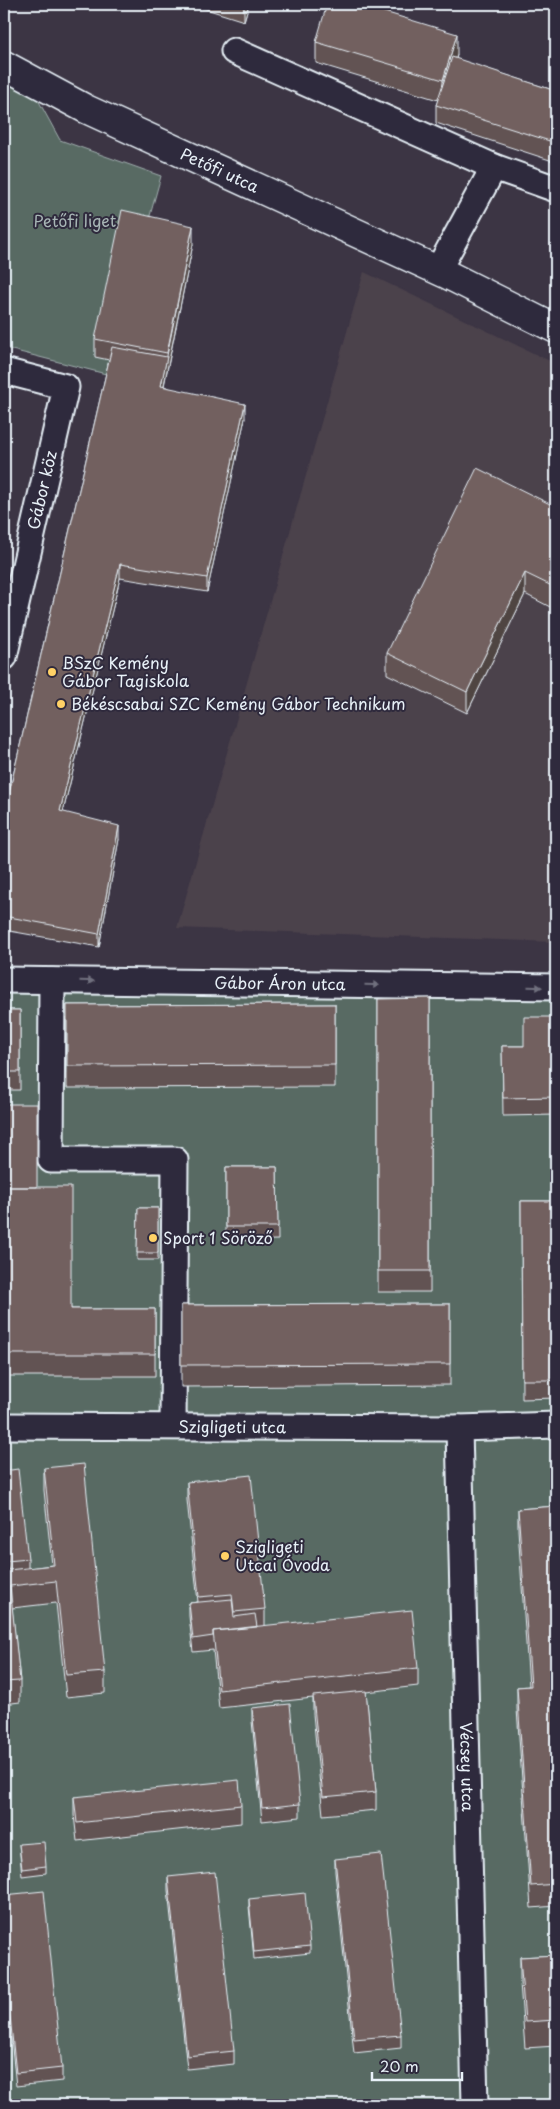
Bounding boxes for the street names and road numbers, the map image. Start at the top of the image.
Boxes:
street label: Petőfi utca [177,141,263,198]
street label: Gábor köz [20,448,62,532]
street label: Gábor Áron utca [214,970,346,995]
street label: Szigligeti utca [178,1414,286,1438]
street label: Vécsey utca [455,1722,481,1812]

